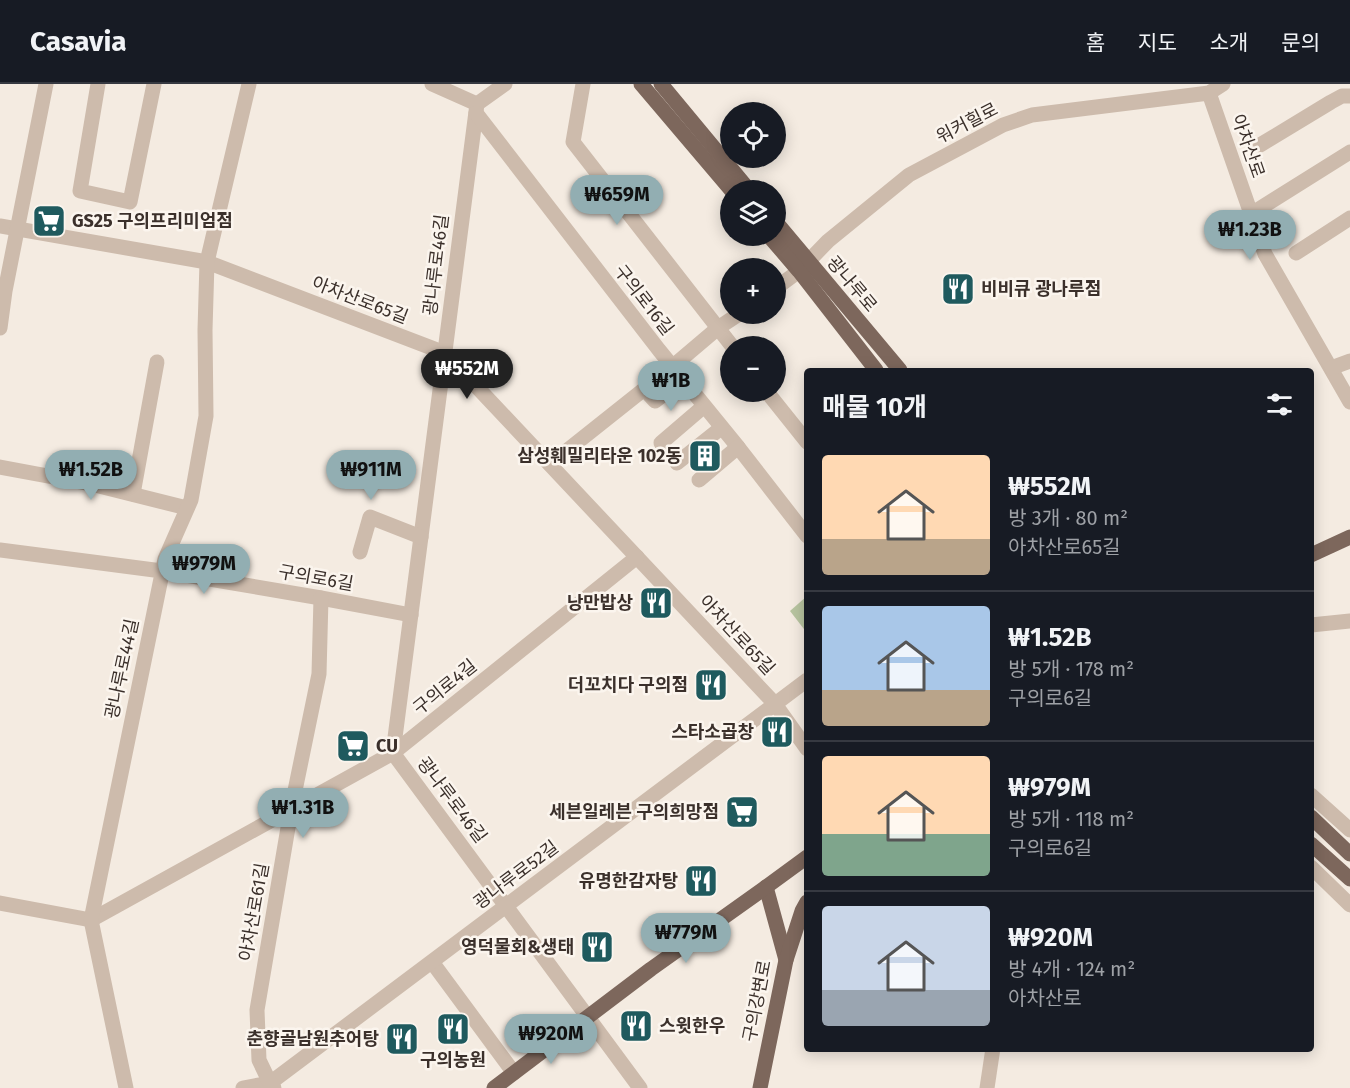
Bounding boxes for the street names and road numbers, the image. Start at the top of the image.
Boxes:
street label: 워커힐로 [932,98,1002,148]
street label: 아차산로 [1227,111,1269,181]
street label: 광나루로46길 [419,213,453,317]
street label: 광나루로 [822,252,882,316]
street label: 구의로16길 [610,260,678,340]
street label: 아차산로65길 [309,272,411,328]
street label: 구의로6길 [277,561,355,595]
street label: 아차산로65길 [694,590,780,680]
street label: 광나루로44길 [101,617,143,721]
street label: 구의로4길 [409,655,481,719]
street label: 광나루로46길 [413,753,491,847]
street label: 광나루로52길 [469,836,563,914]
street label: 아차산로61길 [235,861,273,963]
street label: 구의강변로 [738,958,776,1044]

